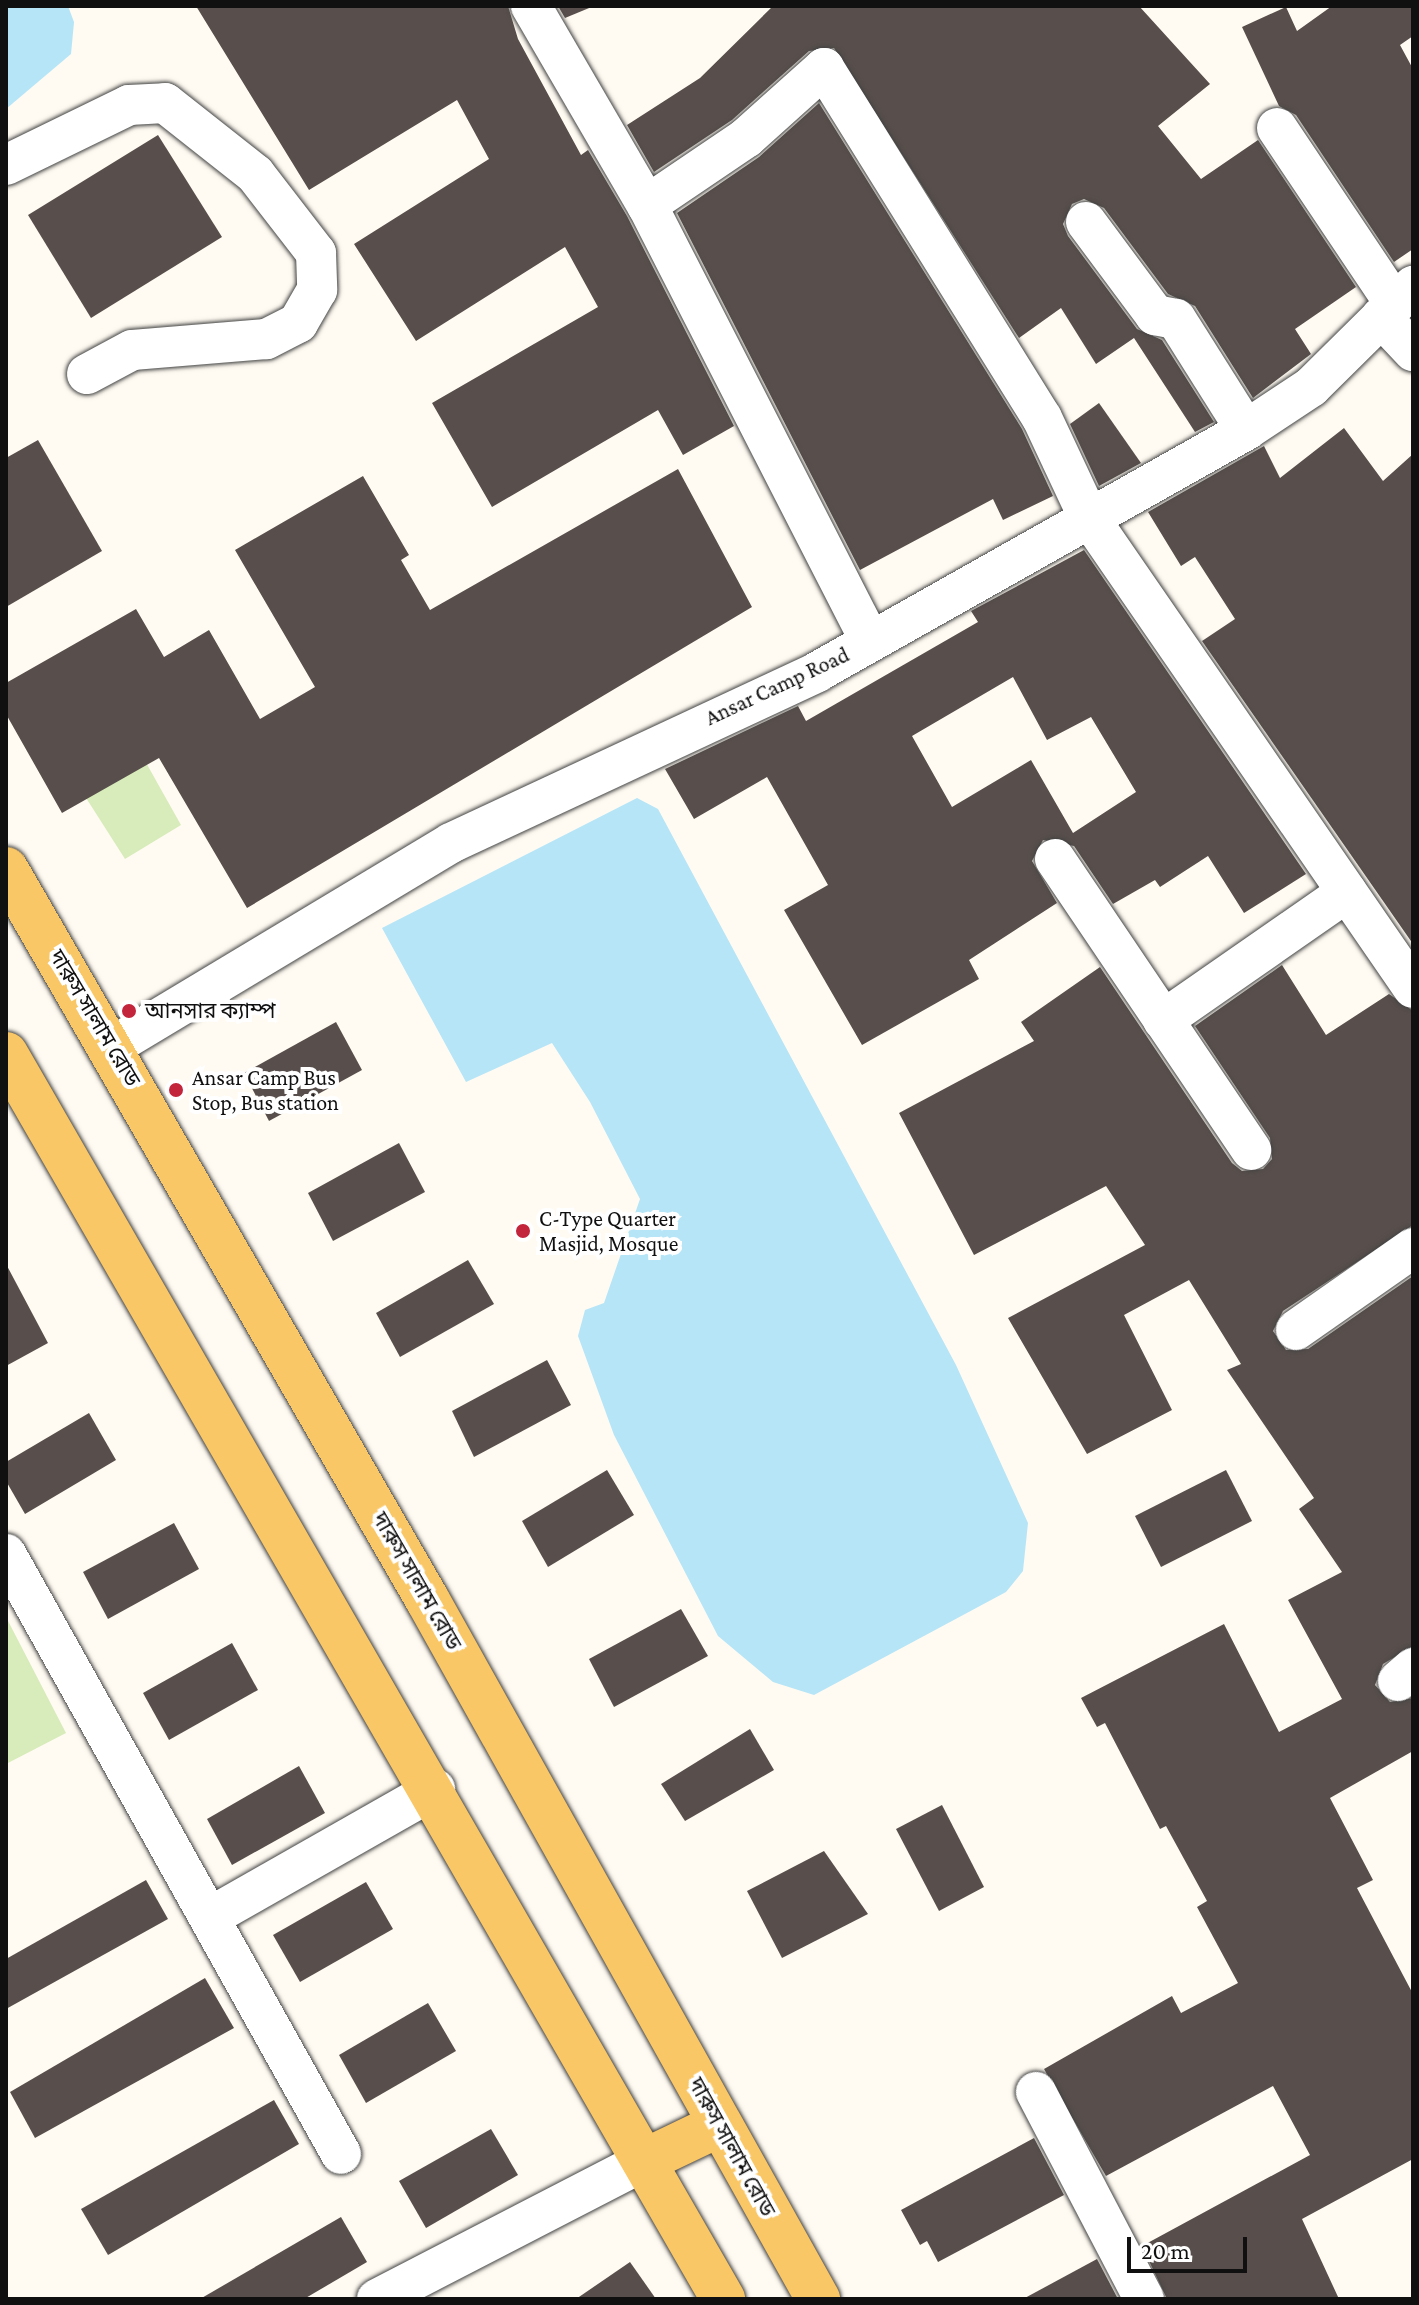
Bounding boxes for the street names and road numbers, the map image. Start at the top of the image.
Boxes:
street label: Ansar Camp Road [701,641,853,731]
street label: দারুস সালাম রোড [44,945,146,1091]
street label: দারুস সালাম রোড [367,1507,467,1655]
street label: দারুস সালাম রোড [683,2073,781,2221]

